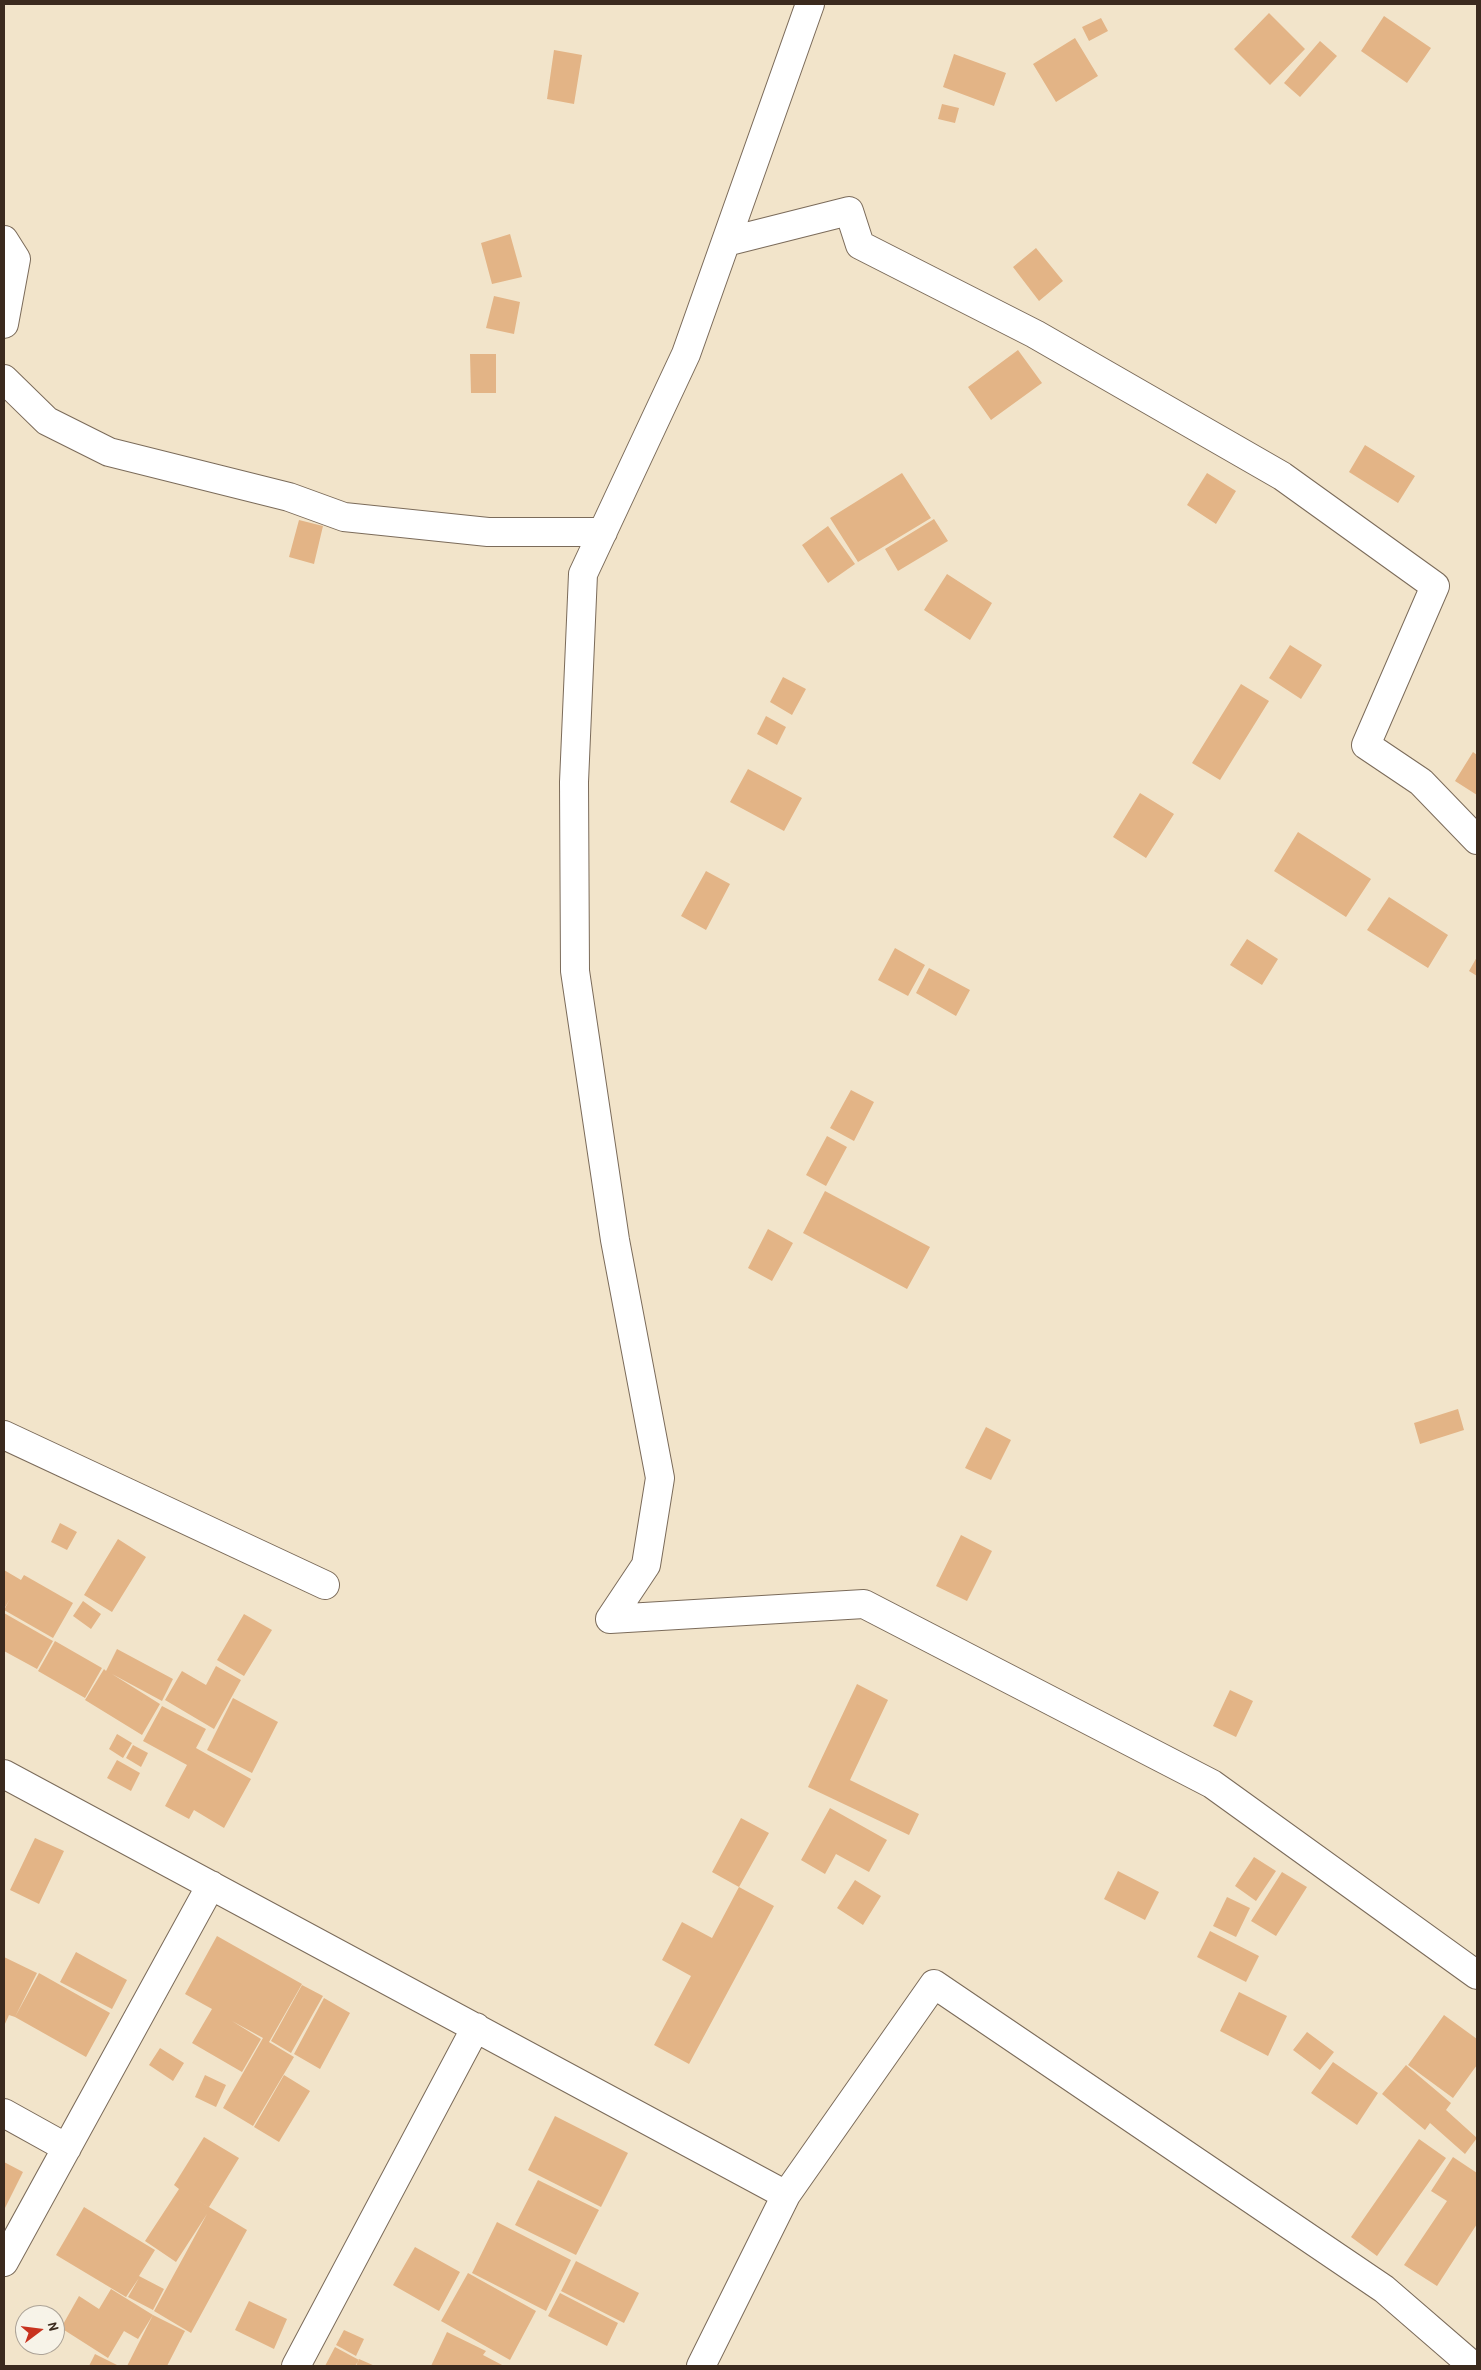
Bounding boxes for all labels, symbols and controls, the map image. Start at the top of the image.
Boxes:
north arrow [15,2305,65,2355]
text: N [44,2320,64,2332]

